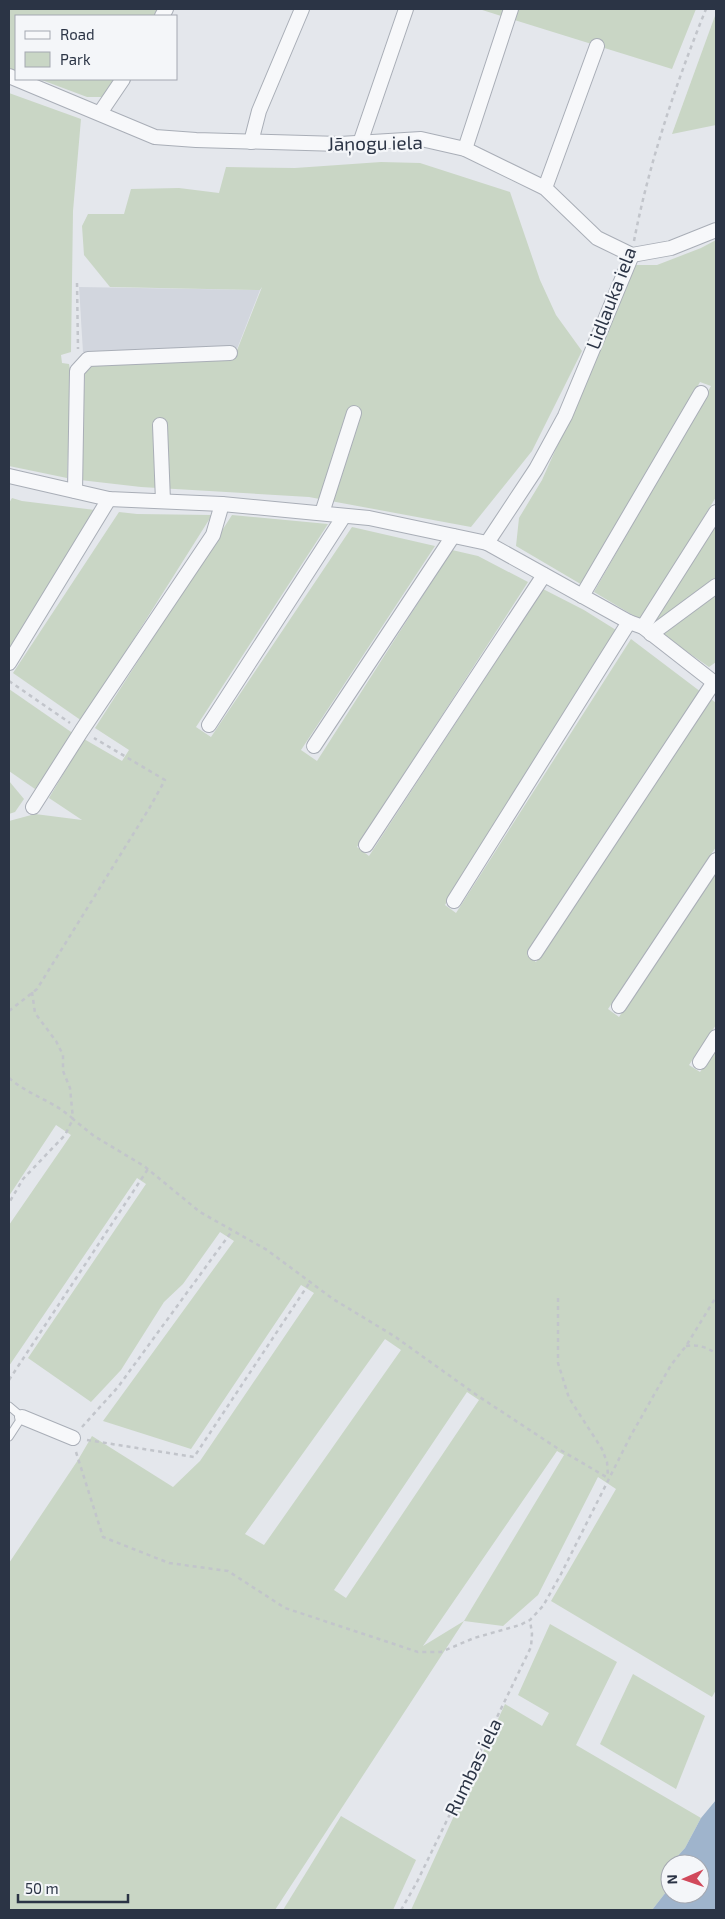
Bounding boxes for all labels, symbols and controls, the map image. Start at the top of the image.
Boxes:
legend [15,15,178,80]
text: Road [60,25,95,43]
text: Park [60,50,91,68]
street label: Jāņogu iela [327,130,423,157]
street label: Lidlauka iela [581,243,641,352]
street label: Rumbas iela [439,1714,506,1819]
north arrow [660,1854,710,1904]
scale bar [18,1872,128,1904]
text: N [663,1874,680,1885]
text: 50 m [25,1879,59,1897]

